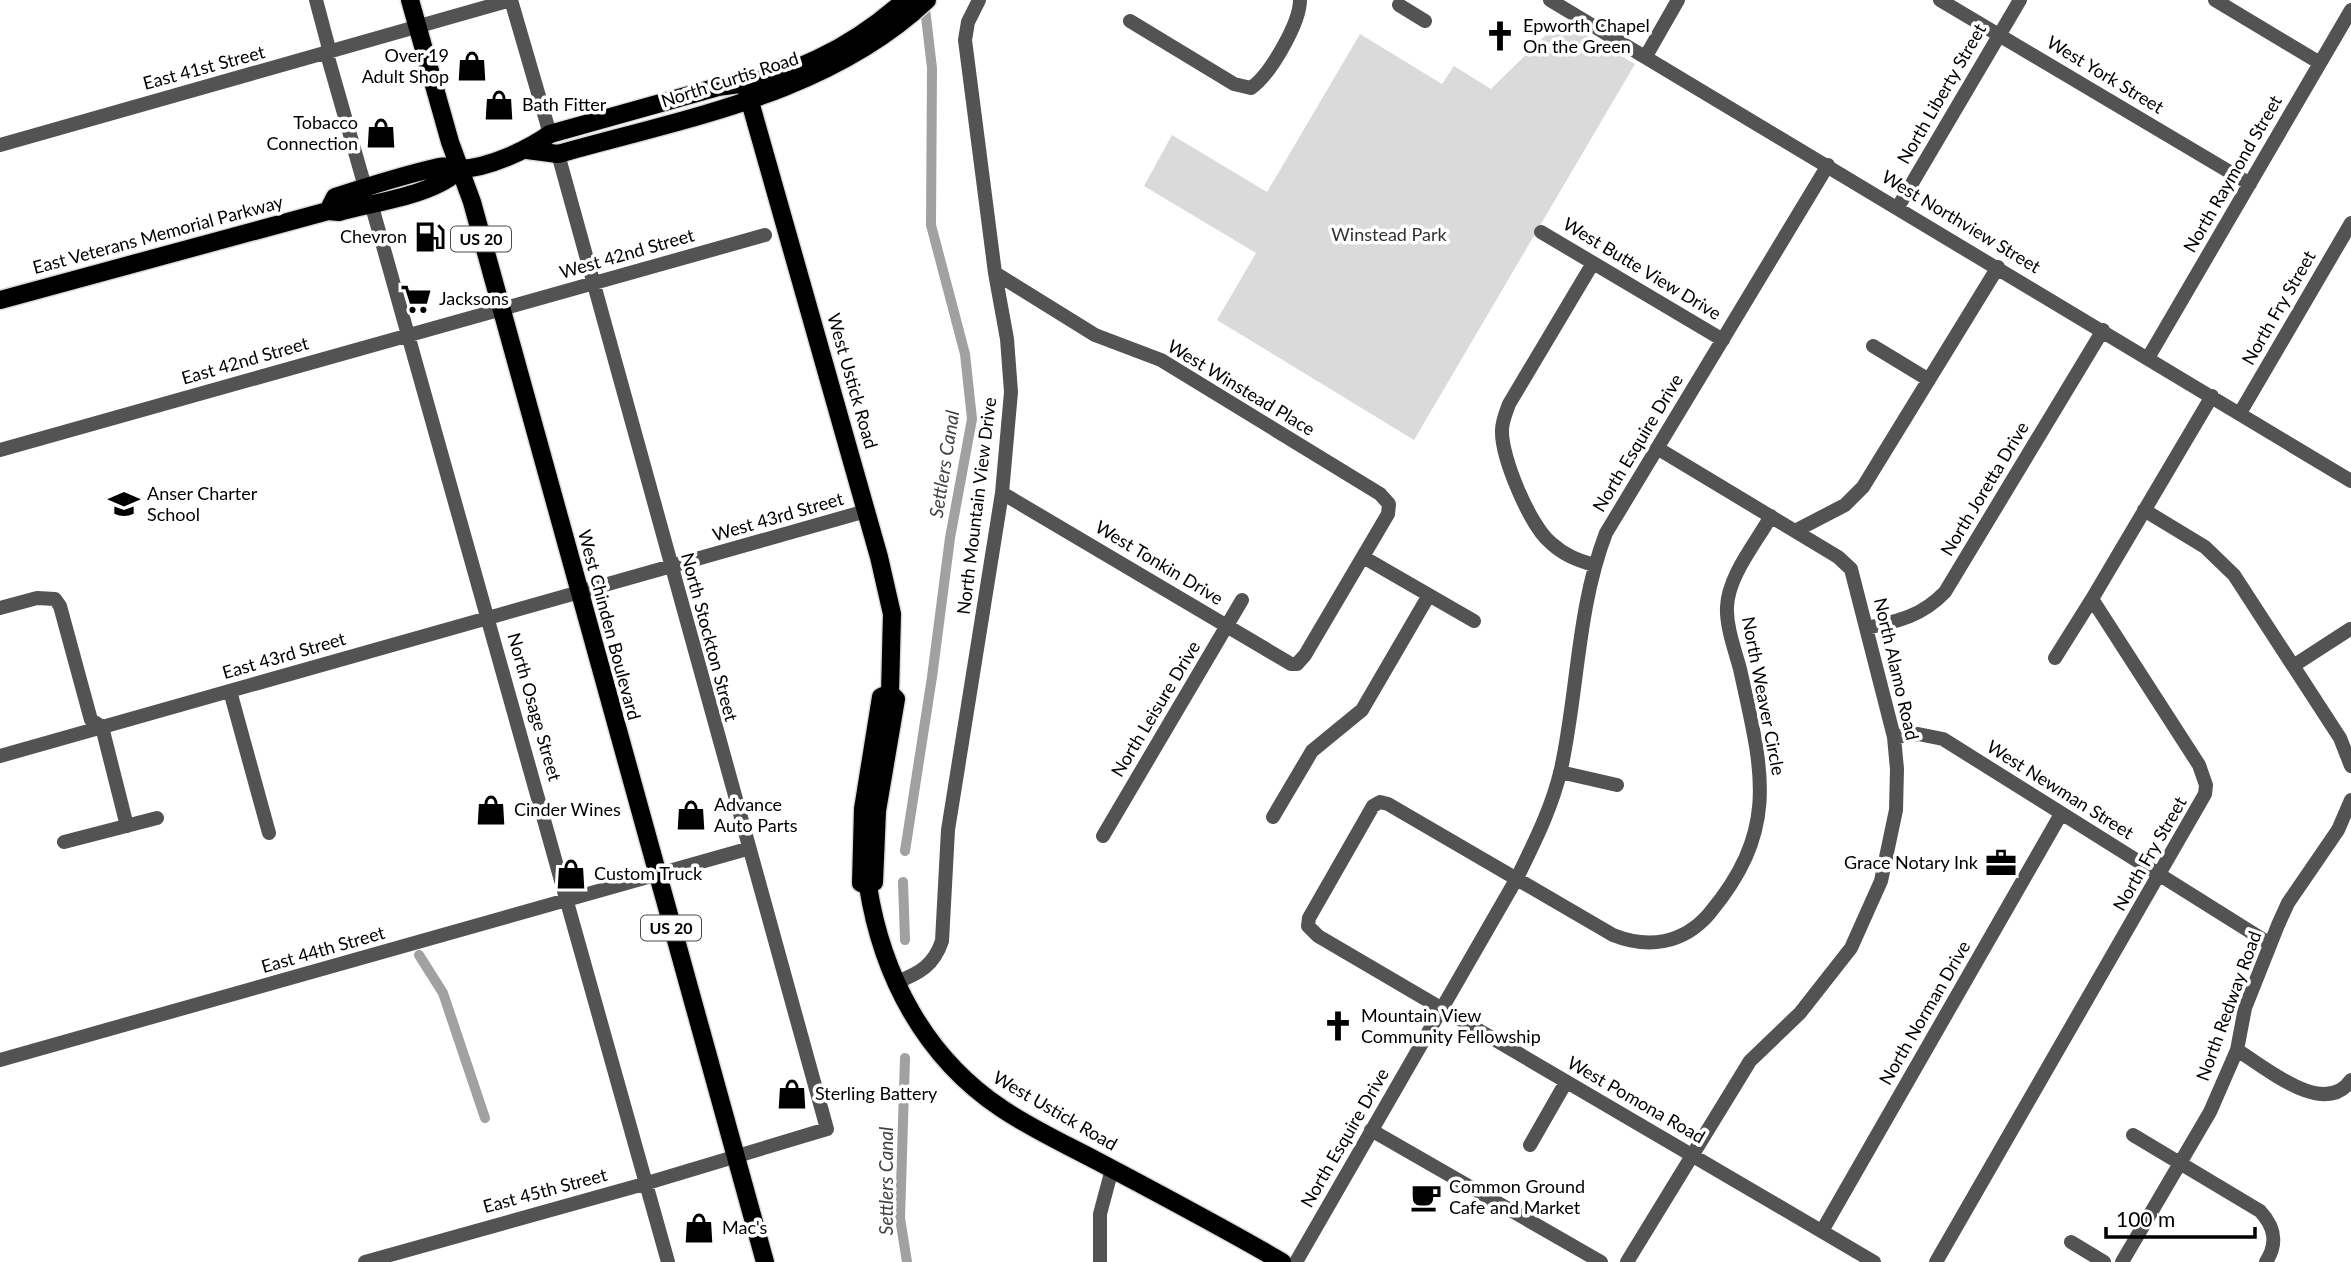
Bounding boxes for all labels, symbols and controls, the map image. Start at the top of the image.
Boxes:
place label: Epworth Chapel On the Green [1523,14,1650,57]
church icon: Epworth Chapel On the Green [1483,19,1517,53]
street label: North Liberty Street [1892,19,1991,168]
street label: West York Street [2043,31,2168,118]
street label: East 41st Street [140,40,268,94]
place label: Over 19 Adult Shop [362,44,449,87]
street label: North Curtis Road [658,46,801,112]
shop icon: Over 19 Adult Shop [455,49,489,83]
shop icon: Bath Fitter [482,88,516,122]
street label: North Raymond Street [2178,91,2286,256]
place label: Bath Fitter [522,93,607,115]
place label: Tobacco Connection [266,111,358,154]
shop icon: Tobacco Connection [364,116,398,150]
street label: West Northview Street [1878,165,2045,278]
street label: East Veterans Memorial Parkway [30,190,286,278]
street label: West Butte View Drive [1560,212,1725,324]
fuel station icon: Chevron [413,220,447,254]
street label: West 42nd Street [557,223,697,283]
park label: Winstead Park [1331,223,1448,245]
place label: Chevron [340,225,407,247]
road number: US 20 [451,227,511,252]
street label: North Fry Street [2237,246,2320,368]
supermarket icon: Jacksons [399,282,433,316]
place label: Jacksons [439,287,509,309]
street label: West Ustick Road [823,310,883,451]
street label: East 42nd Street [179,331,311,389]
street label: West Winstead Place [1164,334,1319,440]
street label: North Esquire Drive [1587,370,1687,515]
street label: North Mountain View Drive [952,396,1000,616]
water label: Settlers Canal [924,409,963,519]
street label: North Joretta Drive [1935,417,2033,560]
place label: Anser Charter School [147,482,258,525]
school or university icon: Anser Charter School [107,487,141,521]
street label: West 43rd Street [710,487,846,545]
street label: West Tonkin Drive [1092,515,1227,609]
street label: West Chinden Boulevard [574,527,646,722]
street label: North Stockton Street [677,550,743,724]
street label: North Alamo Road [1870,595,1924,742]
street label: North Weaver Circle [1738,615,1790,777]
street label: East 43rd Street [220,627,348,683]
street label: North Osage Street [503,630,567,784]
street label: North Leisure Drive [1106,636,1204,780]
street label: West Newman Street [1983,735,2138,843]
street label: North Fry Street [2108,792,2191,914]
shop icon: Cinder Wines [474,793,508,827]
place label: Advance Auto Parts [714,793,798,836]
place label: Cinder Wines [514,798,621,820]
shop icon: Advance Auto Parts [674,798,708,832]
office icon: Grace Notary Ink [1984,846,2018,880]
place label: Grace Notary Ink [1844,851,1979,873]
shop icon: Custom Truck [554,857,588,891]
place label: Custom Truck [594,862,703,884]
road number: US 20 [641,916,701,940]
street label: East 44th Street [258,921,388,977]
street label: North Redway Road [2191,928,2265,1084]
street label: North Norman Drive [1874,936,1974,1089]
place label: Mountain View Community Fellowship [1361,1004,1541,1047]
church icon: Mountain View Community Fellowship [1321,1009,1355,1043]
street label: West Pomona Road [1564,1051,1709,1147]
street label: North Esquire Drive [1295,1064,1393,1211]
street label: West Ustick Road [989,1066,1122,1155]
shop icon: Sterling Battery [775,1077,809,1111]
place label: Sterling Battery [815,1082,938,1104]
water label: Settlers Canal [874,1127,897,1235]
street label: East 45th Street [480,1163,610,1217]
place label: Common Ground Cafe and Market [1449,1175,1585,1218]
cafe icon: Common Ground Cafe and Market [1409,1180,1443,1214]
scale bar [2106,1196,2255,1240]
text: 100 m [2116,1206,2175,1231]
shop icon: Mac's [682,1211,716,1245]
place label: Mac's [722,1216,768,1238]

